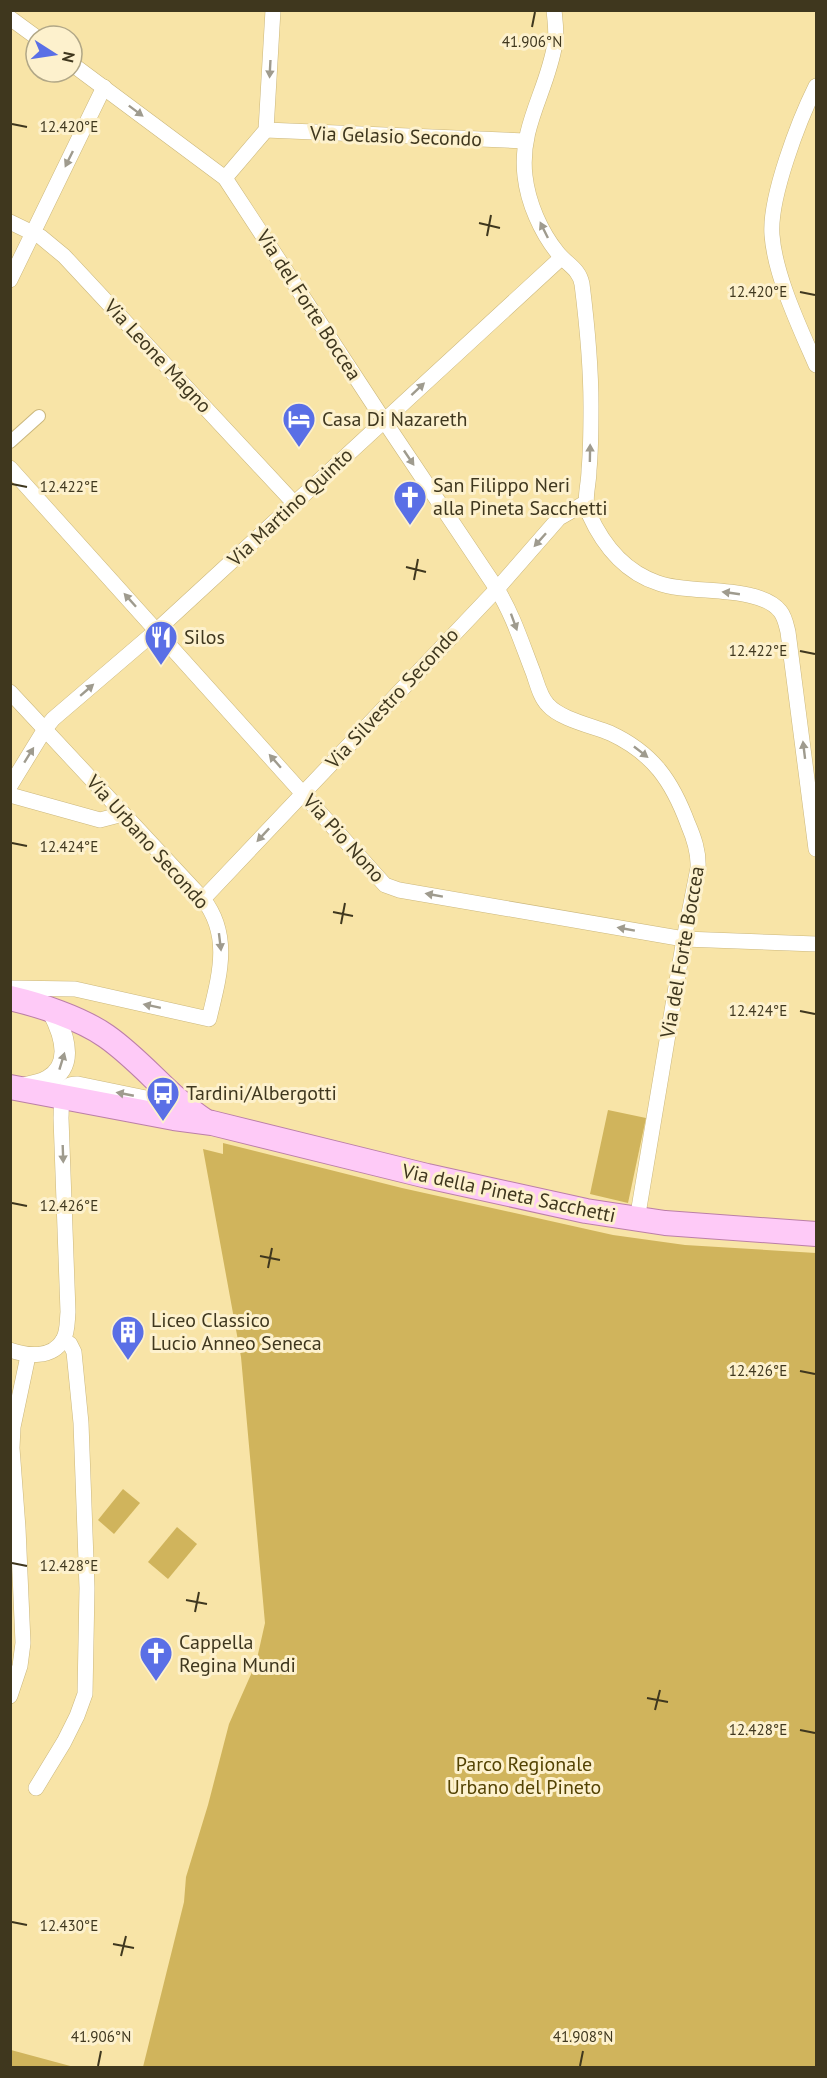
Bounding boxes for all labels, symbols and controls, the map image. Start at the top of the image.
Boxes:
north arrow [24,24,84,84]
text: 41.906°N [502,32,562,51]
text: N [58,50,80,64]
one-way arrow [265,59,275,78]
one-way arrow [127,105,143,117]
text: 12.420°E [40,117,98,136]
street label: Via Gelasio Secondo [308,120,483,152]
one-way arrow [64,150,74,167]
one-way arrow [539,222,548,239]
street label: Via del Forte Boccea [250,224,367,385]
text: 12.420°E [729,282,787,301]
street label: Via Leone Magno [98,293,217,418]
one-way arrow [411,382,426,396]
hotel icon: Casa Di Nazareth [281,401,317,448]
place label: Casa Di Nazareth [322,406,467,432]
street label: Via Martino Quinto [221,442,358,573]
one-way arrow [585,443,595,462]
one-way arrow [404,450,415,466]
place label: San Filippo Neri alla Pineta Sacchetti [433,472,608,521]
text: 12.422°E [40,477,98,496]
church icon: San Filippo Neri alla Pineta Sacchetti [392,479,428,526]
one-way arrow [533,532,547,547]
one-way arrow [721,588,740,597]
one-way arrow [123,593,137,608]
one-way arrow [510,613,520,631]
restaurant icon: Silos [143,619,179,666]
street label: Via Silvestro Secondo [319,622,464,775]
place label: Silos [184,624,225,650]
text: 12.422°E [729,641,787,660]
one-way arrow [79,683,95,696]
one-way arrow [799,740,808,759]
one-way arrow [633,746,648,758]
one-way arrow [23,747,34,763]
one-way arrow [269,754,282,769]
street label: Via Urbano Secondo [80,769,215,915]
street label: Via Pio Nono [297,788,391,888]
one-way arrow [257,827,270,842]
text: 12.424°E [40,837,98,856]
street label: Via del Forte Boccea [654,864,710,1041]
one-way arrow [424,891,443,900]
one-way arrow [616,924,635,933]
one-way arrow [216,933,225,952]
one-way arrow [142,1001,161,1010]
text: 12.424°E [729,1001,787,1020]
one-way arrow [57,1052,67,1070]
bus stop icon: Tardini/Albergotti [145,1075,181,1122]
place label: Tardini/Albergotti [186,1080,337,1106]
one-way arrow [115,1089,134,1098]
one-way arrow [58,1145,67,1164]
street label: Via della Pineta Sacchetti [399,1157,618,1228]
text: 12.426°E [40,1196,98,1215]
place label: Liceo Classico Lucio Anneo Seneca [151,1307,322,1356]
building icon: Liceo Classico Lucio Anneo Seneca [110,1314,146,1361]
text: 12.426°E [729,1361,787,1380]
text: 12.428°E [40,1556,98,1575]
place label: Cappella Regina Mundi [179,1629,296,1678]
church icon: Cappella Regina Mundi [138,1635,174,1682]
text: 12.428°E [729,1720,787,1739]
park label: Parco Regionale Urbano del Pineto [447,1751,601,1800]
text: 12.430°E [40,1916,98,1935]
text: 41.906°N [71,2027,131,2046]
text: 41.908°N [553,2027,613,2046]

